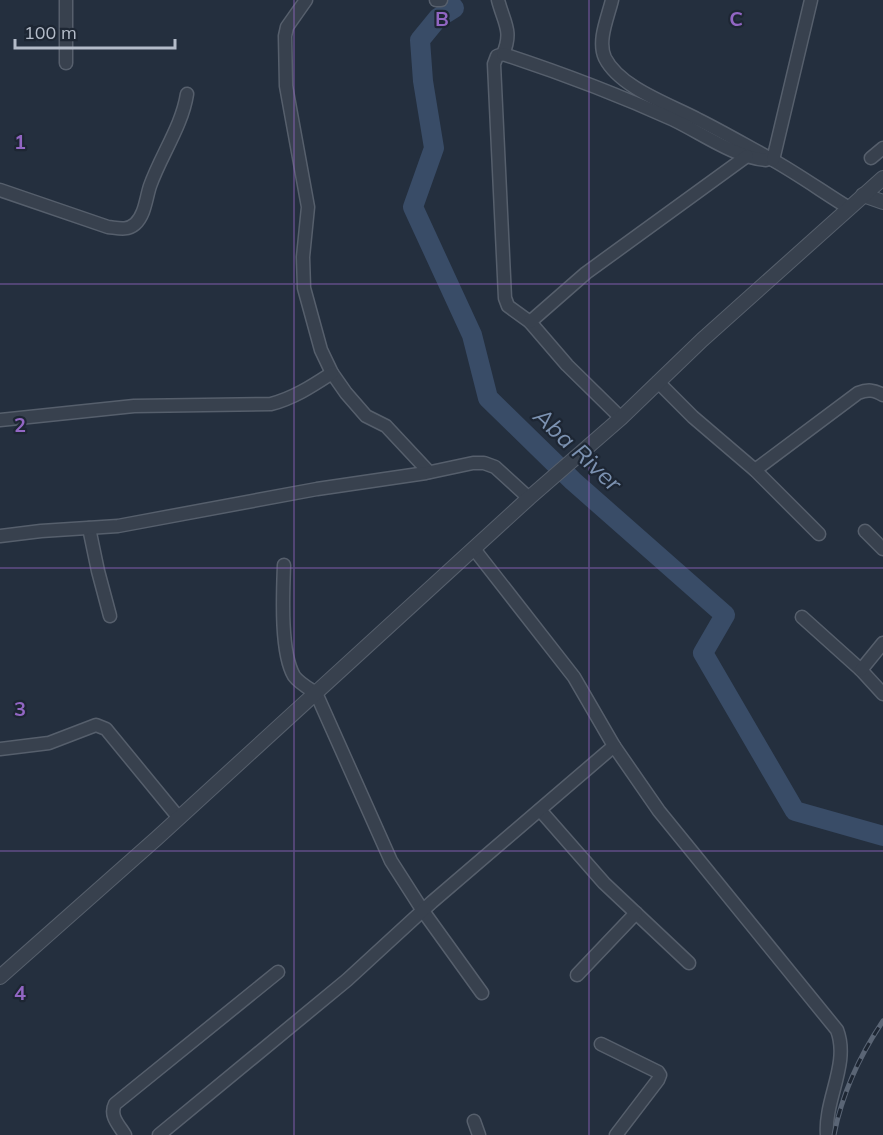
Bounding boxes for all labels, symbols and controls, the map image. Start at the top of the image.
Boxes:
text: B [435,6,449,31]
text: C [729,6,743,31]
scale bar [15,12,176,50]
text: 100 m [24,21,77,44]
text: 1 [14,129,26,154]
water label: Aba River [527,400,629,498]
text: 2 [14,412,26,437]
text: 3 [14,696,26,721]
text: 4 [14,980,26,1005]

